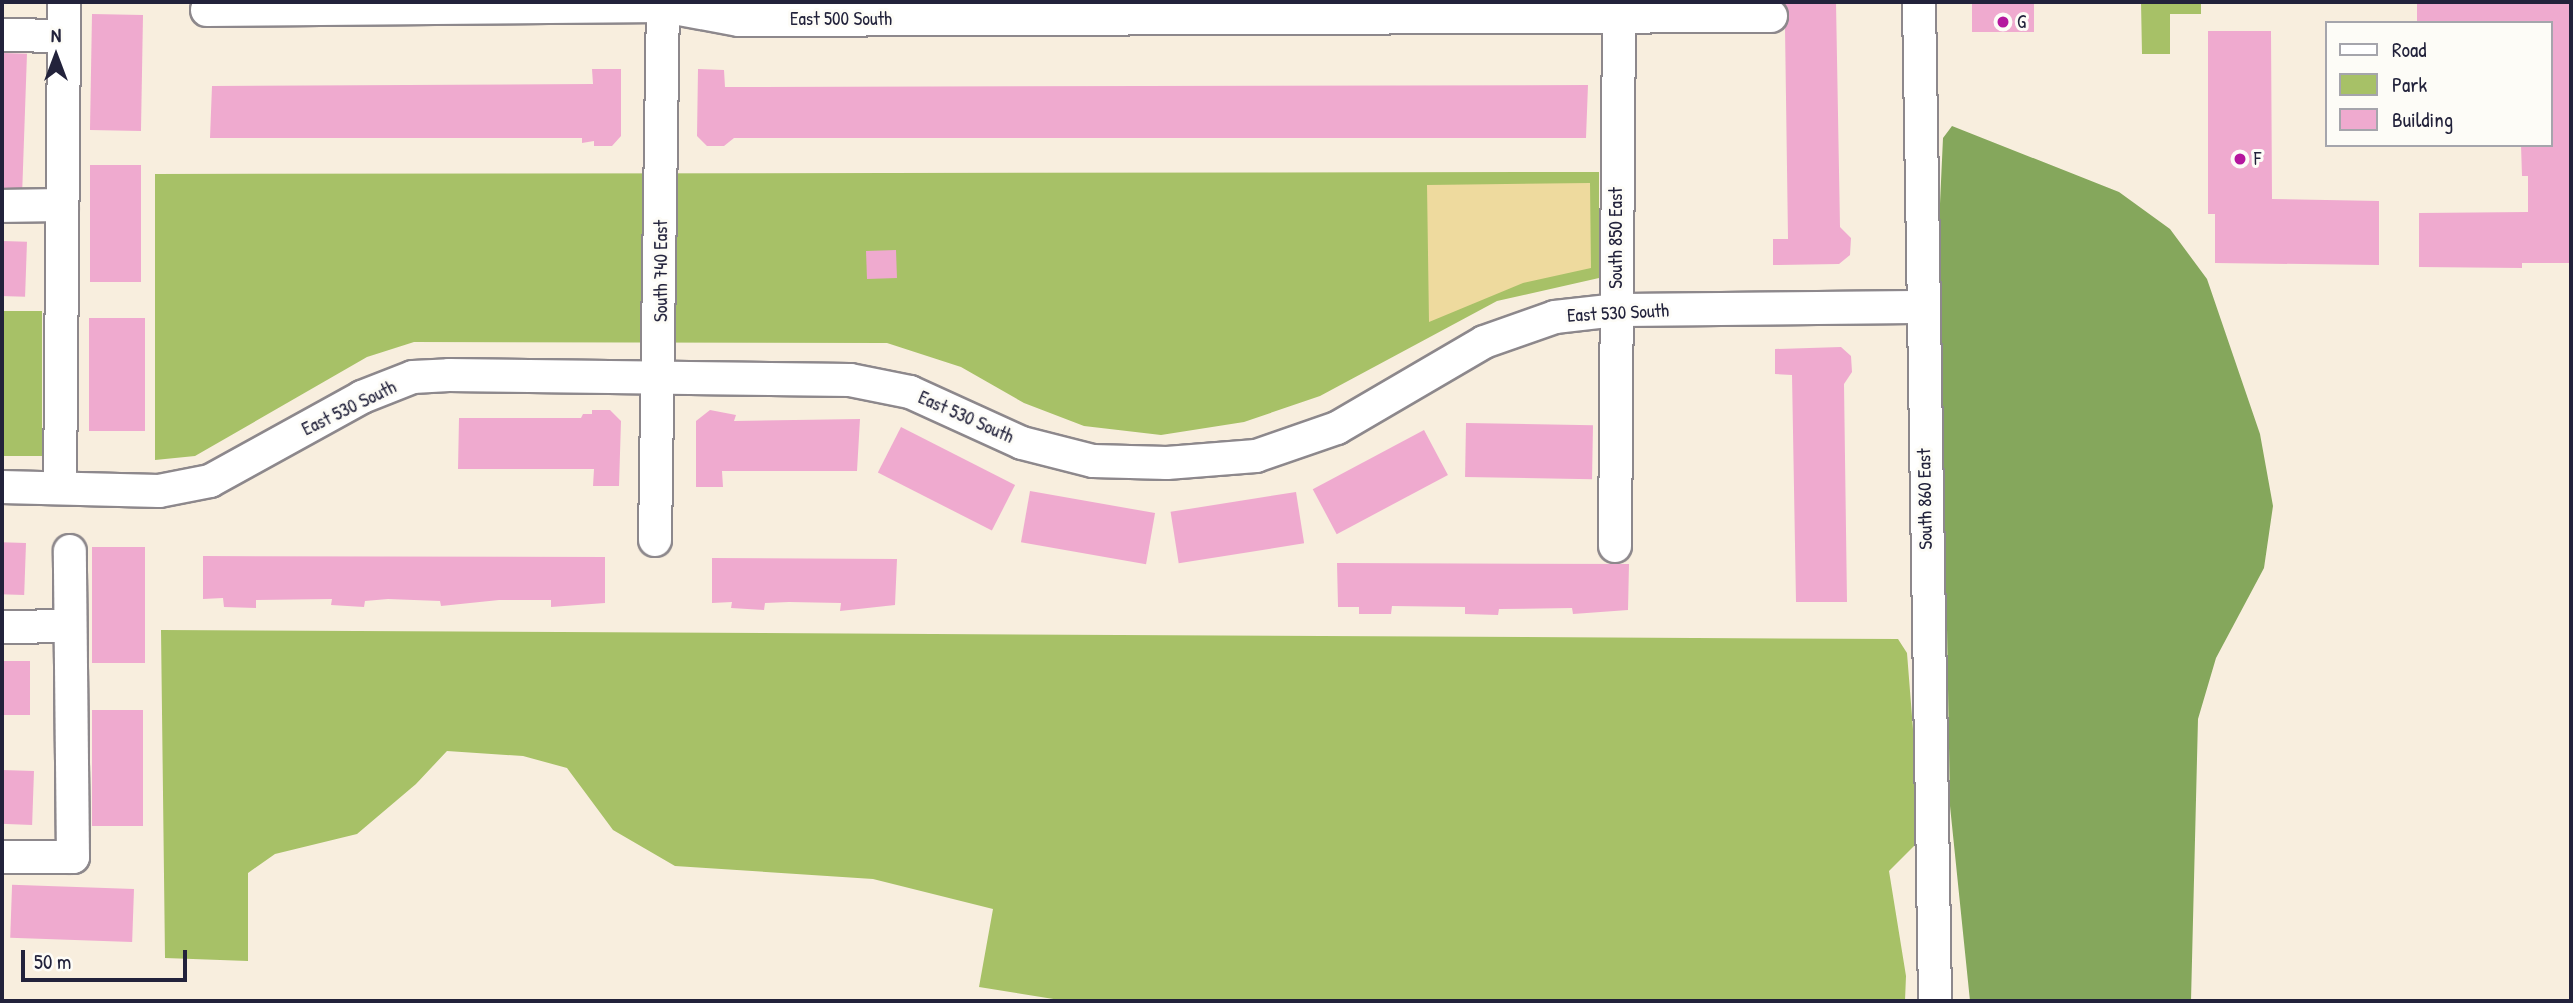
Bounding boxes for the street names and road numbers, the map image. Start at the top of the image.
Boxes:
street label: East 500 South [790,8,892,30]
street label: South 850 East [1605,187,1627,289]
street label: South 740 East [650,220,672,322]
street label: East 530 South [1566,299,1670,327]
street label: East 530 South [298,375,400,441]
street label: East 530 South [915,386,1017,448]
street label: South 860 East [1913,448,1937,550]

